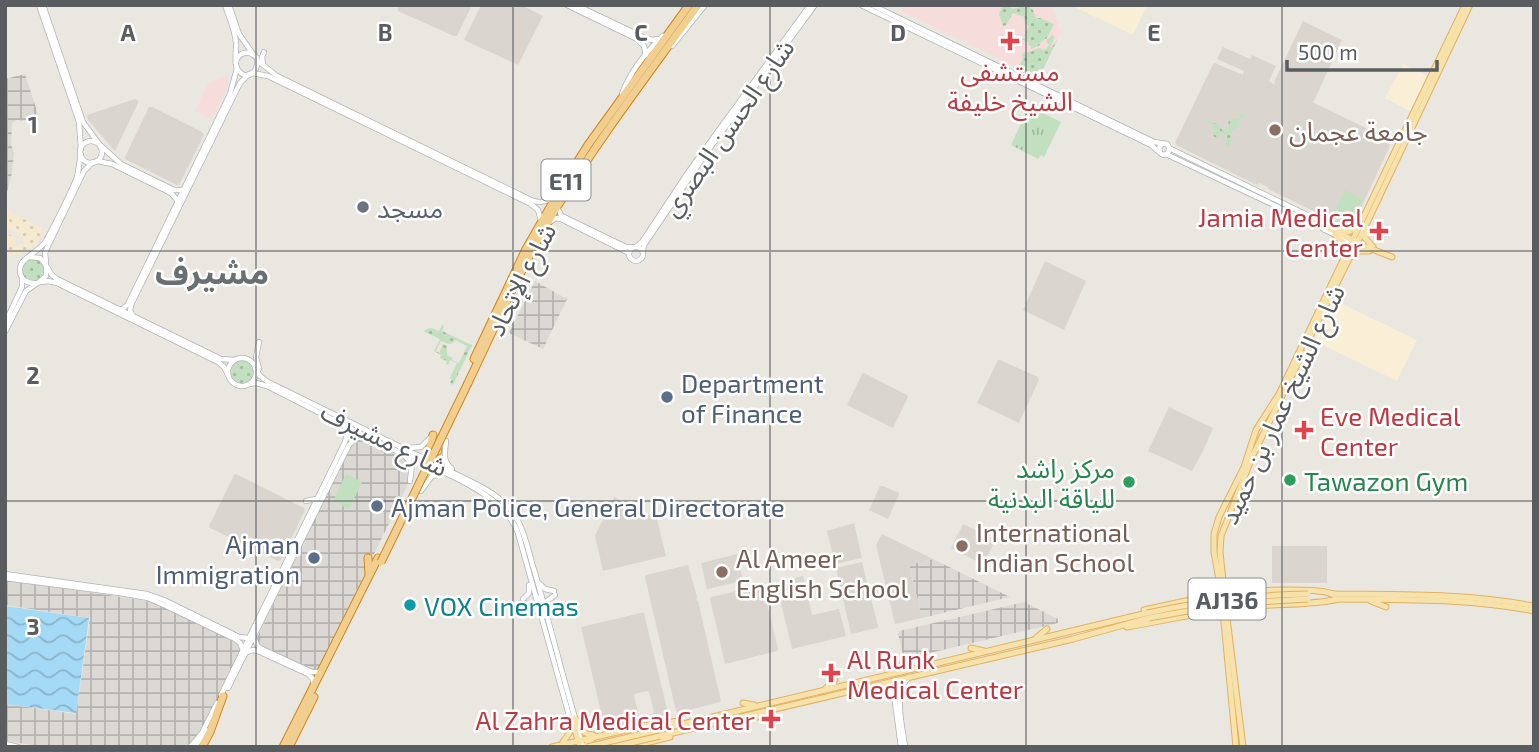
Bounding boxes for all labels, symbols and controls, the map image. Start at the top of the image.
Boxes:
text: A [120,18,136,46]
text: B [378,18,392,46]
text: C [634,18,648,46]
text: D [890,18,906,46]
text: E [1147,18,1161,46]
scale bar [1287,28,1438,72]
marker: مستشفى الشيخ خليفة [1000,31,1020,51]
street label: شارع الحسن البصري [654,32,805,225]
text: 500 m [1298,39,1358,64]
place label: مستشفى الشيخ خليفة [947,55,1073,122]
text: 1 [28,110,38,138]
place label: جامعة عجمان [1289,115,1428,147]
marker: جامعة عجمان [1267,122,1283,138]
road number: E11 [542,160,590,200]
place label: مسجد [377,192,443,223]
marker: مسجد [355,199,371,215]
place label: Jamia Medical Center [1198,201,1363,262]
street label: شارع الإتحاد [478,218,566,343]
marker: Jamia Medical Center [1369,221,1389,241]
district label: مشيرف [155,251,269,292]
street label: شارع الشيخ عمار بن حميد [1212,279,1356,531]
text: 2 [26,361,40,389]
place label: Department of Finance [681,367,824,428]
marker: Department of Finance [659,389,675,405]
street label: شارع مشيرف [314,394,453,486]
place label: Eve Medical Center [1320,400,1461,461]
marker: Eve Medical Center [1294,420,1314,440]
place label: مركز راشد للياقة البدنية [988,452,1115,513]
place label: Tawazon Gym [1304,465,1468,496]
marker: Tawazon Gym [1282,472,1298,488]
marker: مركز راشد للياقة البدنية [1121,474,1137,490]
place label: Ajman Police, General Directorate [391,491,785,522]
marker: Ajman Police, General Directorate [369,498,385,514]
place label: International Indian School [976,516,1134,577]
place label: Ajman Immigration [156,528,300,589]
marker: International Indian School [954,538,970,554]
place label: Al Ameer English School [736,542,908,603]
marker: Ajman Immigration [306,550,322,566]
marker: Al Ameer English School [714,564,730,580]
road number: AJ136 [1188,578,1266,620]
place label: VOX Cinemas [424,590,579,621]
marker: VOX Cinemas [402,597,418,613]
text: 3 [26,612,40,640]
place label: Al Runk Medical Center [847,643,1023,704]
marker: Al Runk Medical Center [821,663,841,683]
place label: Al Zahra Medical Center [475,704,755,735]
marker: Al Zahra Medical Center [761,709,781,729]

